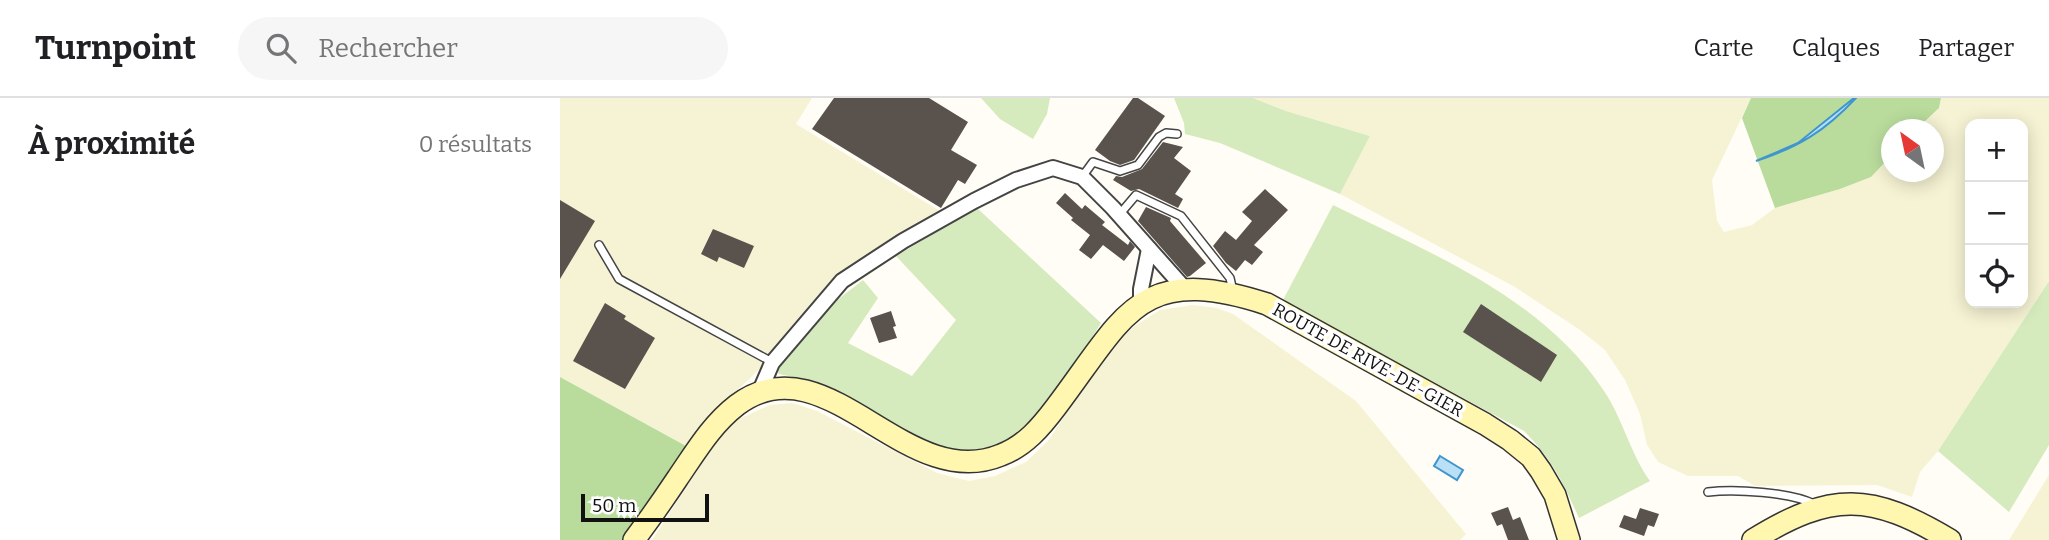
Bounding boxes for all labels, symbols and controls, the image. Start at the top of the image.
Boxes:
search box [238,17,728,80]
text: Turnpoint [35,28,196,68]
icon: search [262,29,300,67]
text: Rechercher [318,33,458,64]
text: Carte [1694,34,1754,62]
text: Calques [1792,34,1880,62]
text: Partager [1918,34,2014,62]
north arrow [1881,119,1944,182]
map controls [1965,119,2028,308]
button: + [1965,119,2028,182]
text: À proximité [28,126,195,162]
text: 0 résultats [419,130,532,158]
button: − [1965,182,2028,245]
button: locate [1965,245,2028,308]
street label: ROUTE DE RIVE-DE-GIER [1269,298,1467,422]
scale bar [581,491,709,523]
text: 50 m [592,494,636,517]

